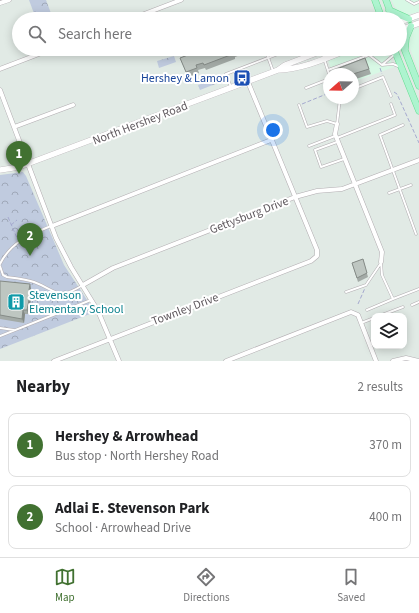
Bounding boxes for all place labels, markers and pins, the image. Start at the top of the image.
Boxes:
bus stop icon: Hershey & Lamon [232,68,252,88]
place label: Hershey & Lamon [141,70,229,87]
pin: 1 [6,141,32,174]
pin: 2 [17,223,43,256]
place label: Stevenson Elementary School [29,287,124,318]
building icon: Stevenson Elementary School [6,292,26,312]

